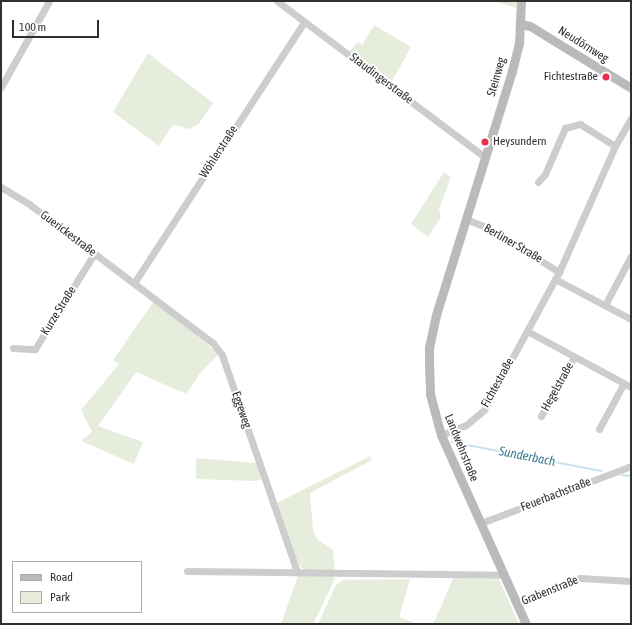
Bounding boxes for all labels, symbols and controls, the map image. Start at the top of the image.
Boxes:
scale bar [14,12,101,38]
text: 100 m [19,20,46,34]
street label: Neudörnweg [555,24,611,66]
street label: Staudingerstraße [346,50,416,108]
street label: Steinweg [485,56,509,98]
place label: Fichtestraße [544,70,598,84]
marker: Fichtestraße [601,72,611,82]
street label: Wöhlerstraße [197,123,241,181]
place label: Heysundern [493,135,547,149]
marker: Heysundern [480,137,490,147]
street label: Guerickestraße [37,208,99,260]
street label: Berliner Straße [481,221,545,267]
street label: Kurze Straße [38,284,80,338]
street label: Fichtestraße [479,356,517,410]
street label: Hegelstraße [539,360,577,414]
street label: Eggeweg [228,390,254,430]
street label: Landwehrstraße [441,412,481,484]
water label: Sunderbach [497,444,557,470]
street label: Feuerbachstraße [519,475,593,515]
legend [12,561,142,613]
text: Road [50,570,73,584]
street label: Grabenstraße [520,573,580,609]
text: Park [50,590,70,604]

